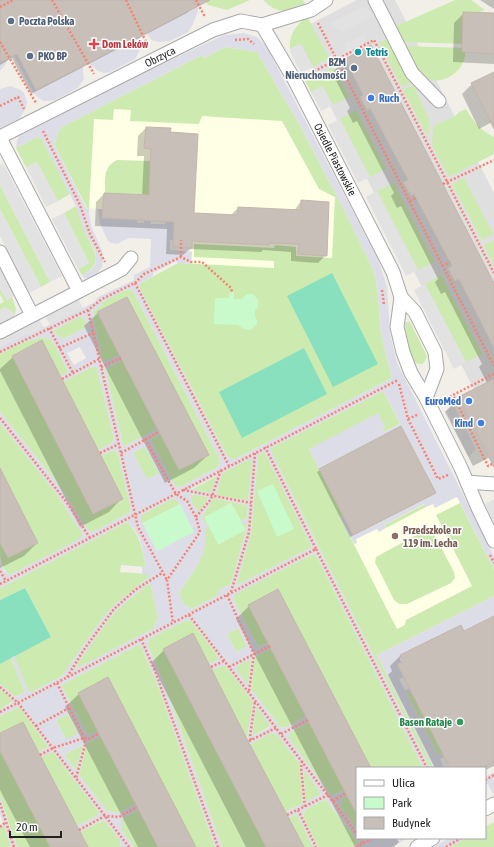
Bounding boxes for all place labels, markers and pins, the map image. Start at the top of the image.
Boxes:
place label: Poczta Polska [19,15,74,27]
marker: Poczta Polska [6,16,16,26]
place label: Dom Leków [102,38,149,50]
marker: Dom Leków [89,39,99,49]
place label: Tetris [366,46,388,58]
marker: Tetris [353,47,363,57]
place label: PKO BP [38,50,68,62]
marker: PKO BP [25,51,35,61]
place label: BZM Nieruchomości [285,56,346,81]
marker: BZM Nieruchomości [349,63,359,73]
place label: Ruch [379,92,399,104]
marker: Ruch [366,93,376,103]
place label: EuroMed [425,395,461,407]
marker: EuroMed [464,396,474,406]
place label: Kind [455,417,473,429]
marker: Kind [476,418,486,428]
place label: Przedszkole nr 119 im. Lecha [403,524,462,549]
marker: Przedszkole nr 119 im. Lecha [390,531,400,541]
place label: Basen Rataje [400,716,452,728]
marker: Basen Rataje [455,717,465,727]

